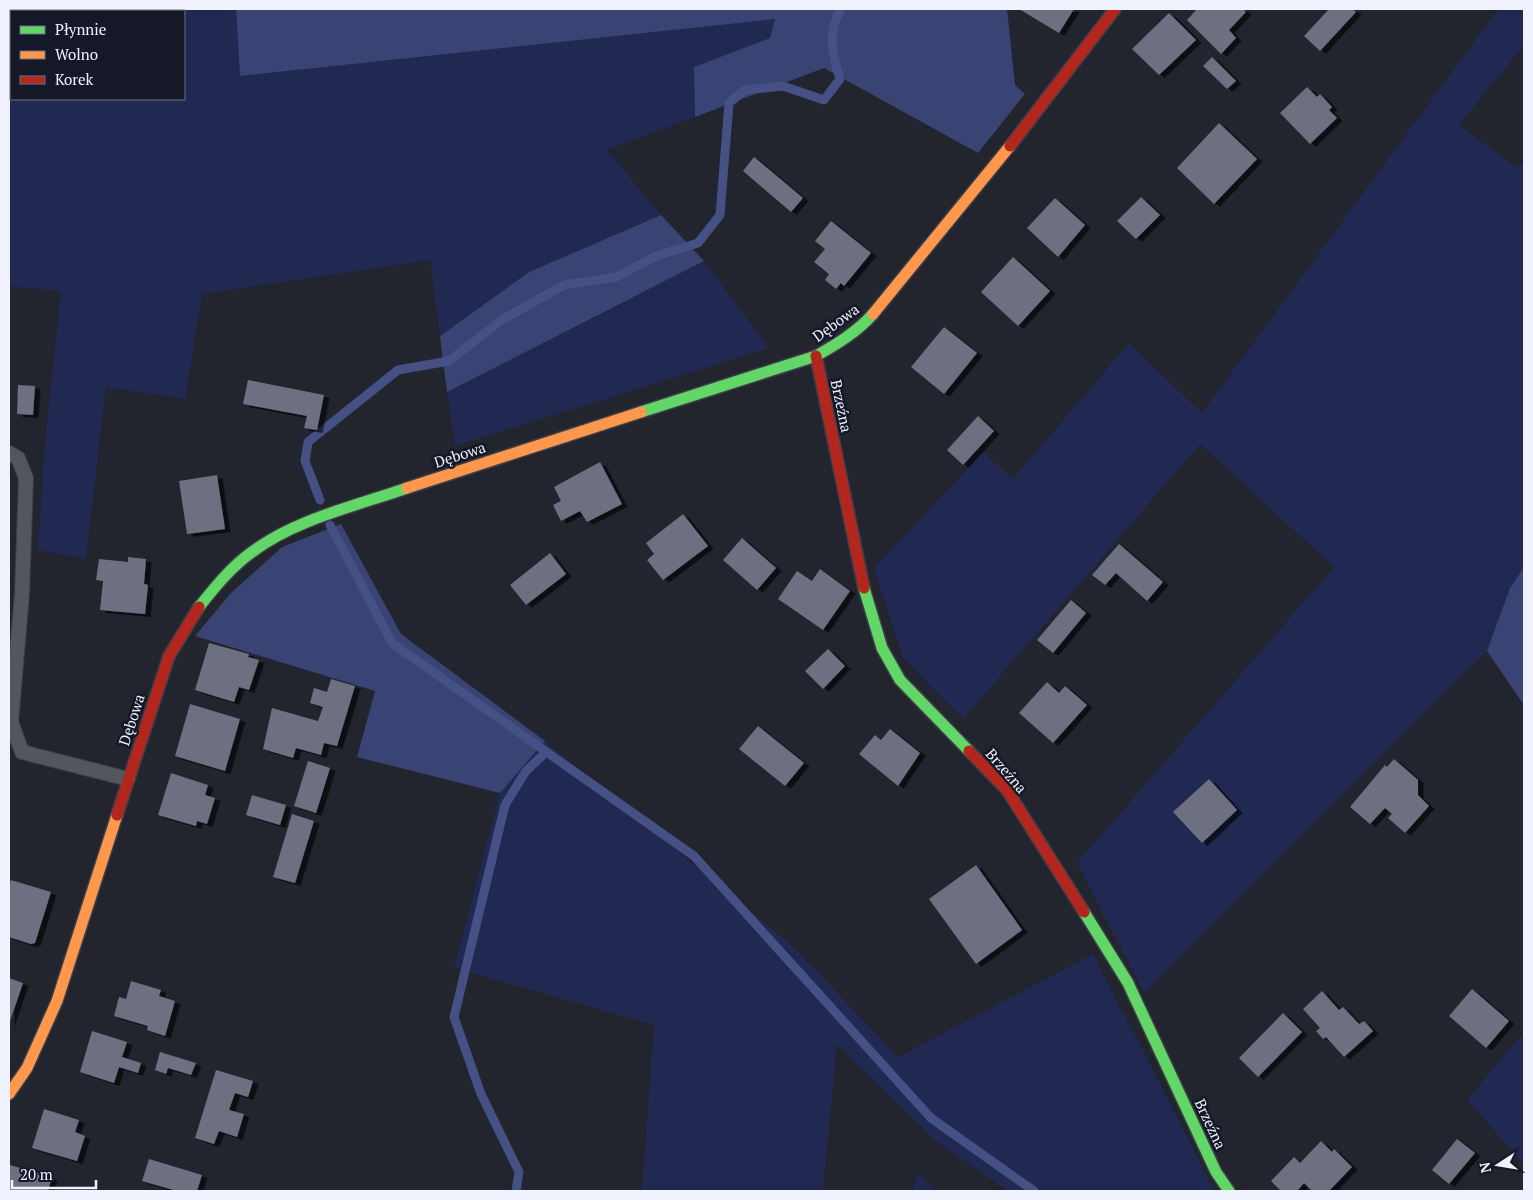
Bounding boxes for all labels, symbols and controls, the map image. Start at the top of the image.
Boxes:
legend [10,10,185,100]
text: Płynnie [55,19,106,39]
text: Wolno [55,44,98,64]
text: Korek [55,69,94,89]
street label: Dębowa [808,298,863,346]
street label: Brzeźna [827,378,857,434]
street label: Dębowa [431,436,488,472]
street label: Dębowa [113,691,149,748]
street label: Brzeźna [982,744,1032,797]
street label: Brzeźna [1191,1095,1231,1152]
north arrow [1473,1140,1523,1190]
scale bar [12,1158,96,1190]
text: N [1474,1160,1495,1175]
text: 20 m [20,1164,53,1184]

